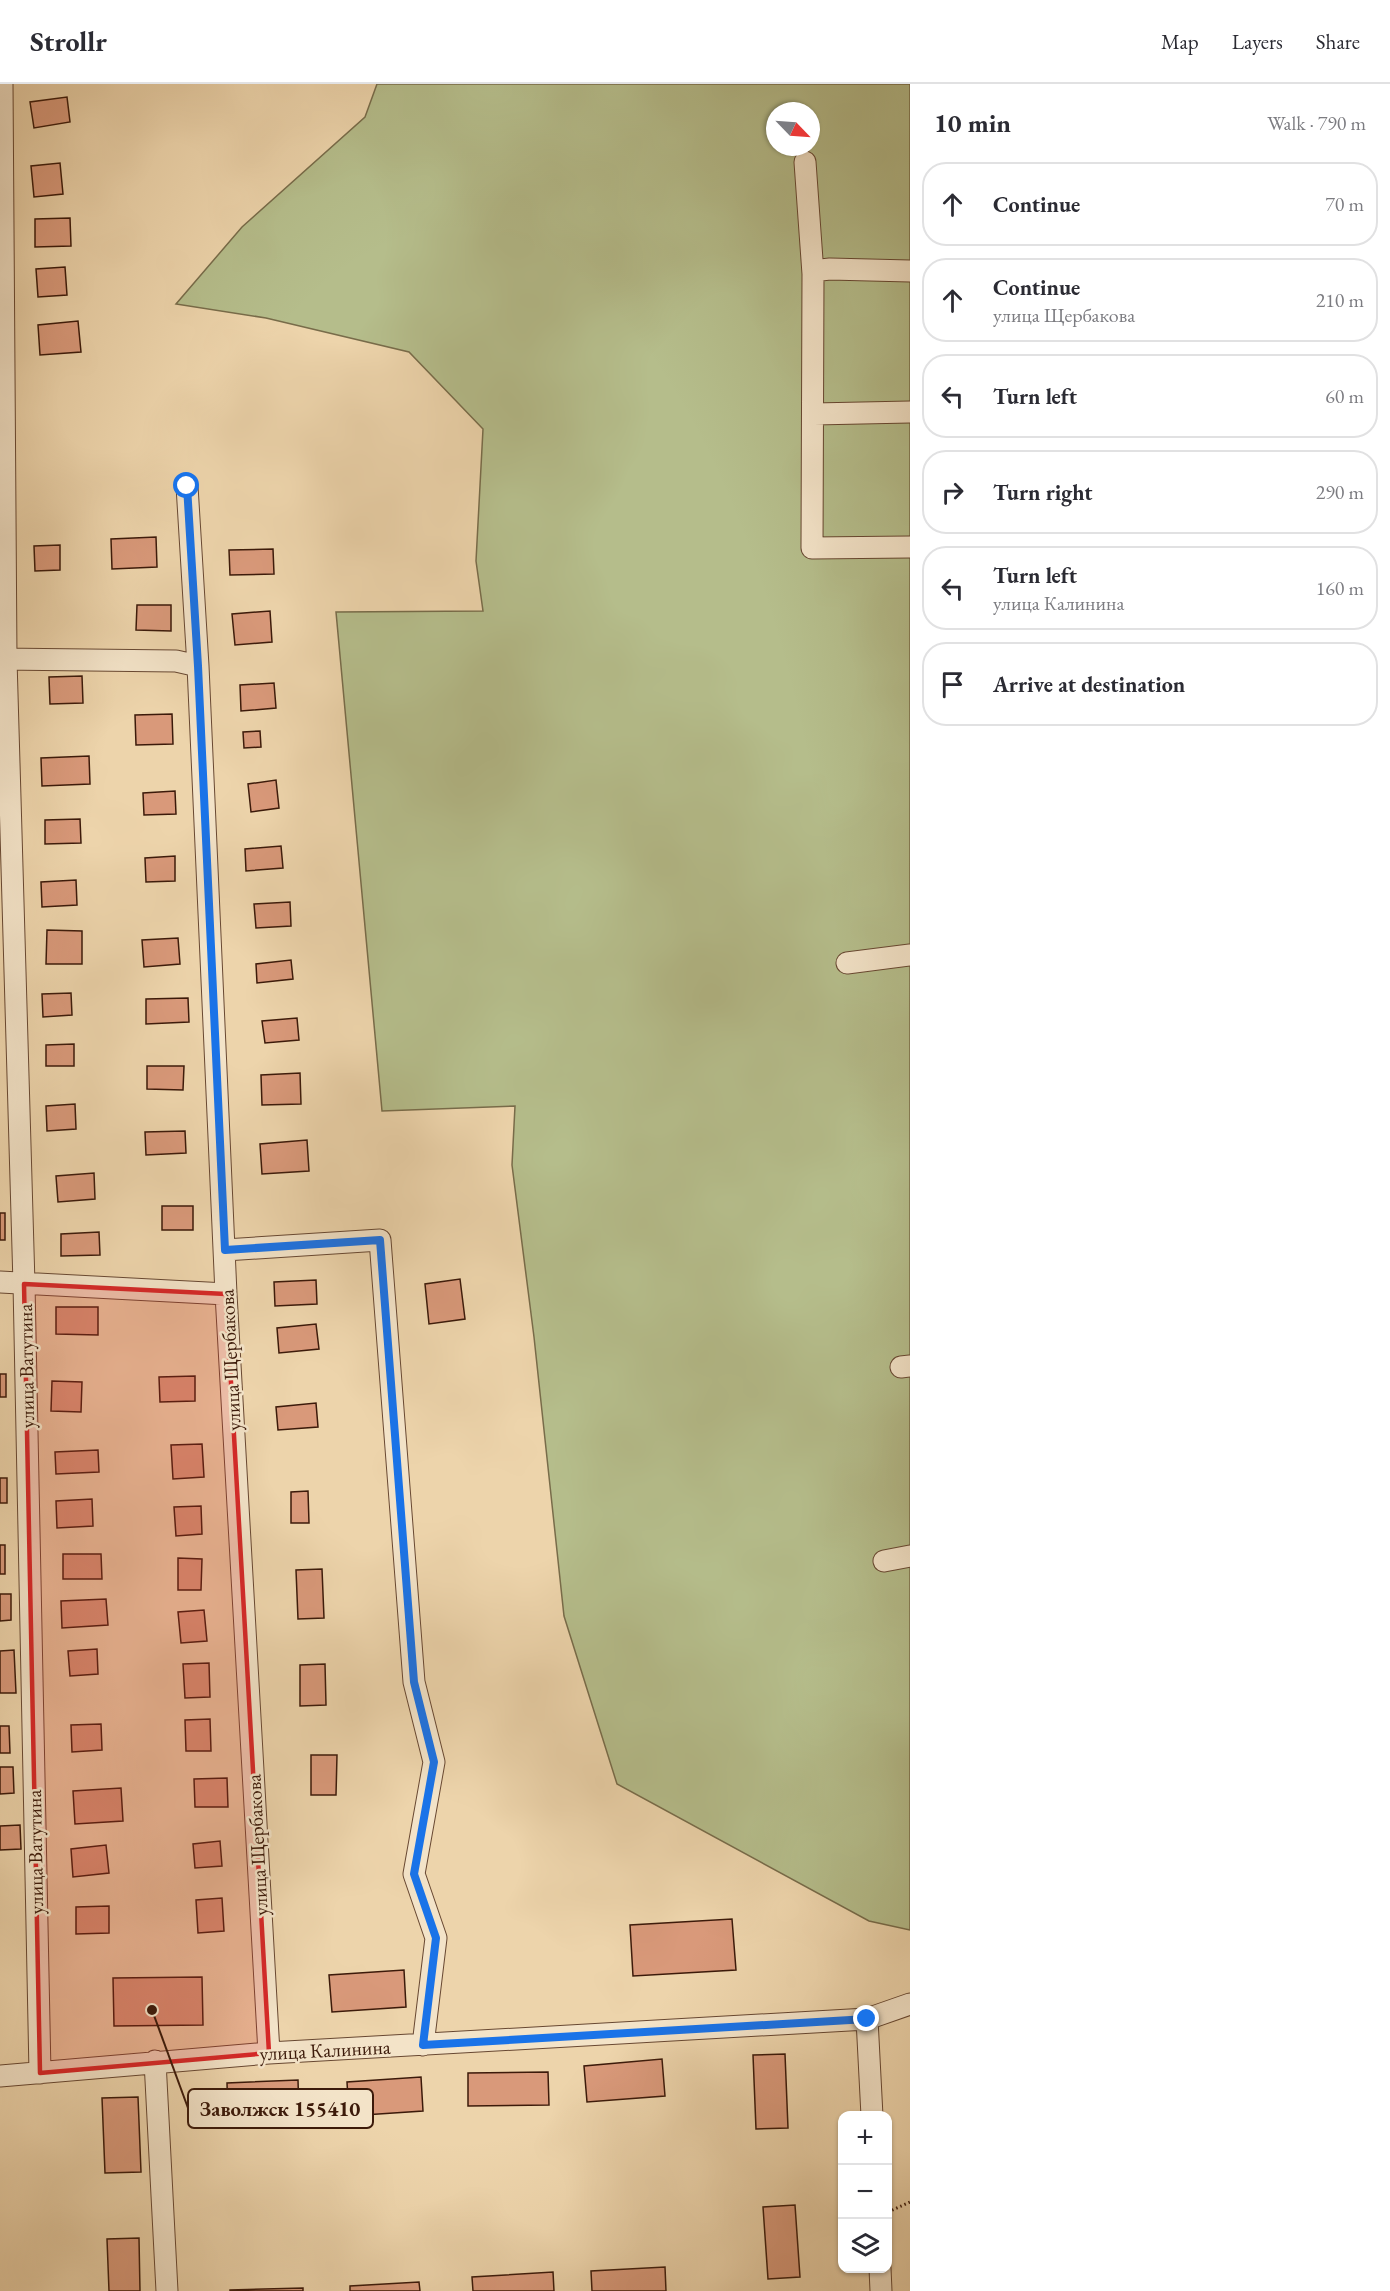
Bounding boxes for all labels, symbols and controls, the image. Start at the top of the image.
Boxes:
text: Strollr [30,23,107,59]
text: Map [1161,28,1199,55]
text: Layers [1232,28,1283,55]
text: Share [1316,28,1360,55]
north arrow [766,102,820,156]
text: 10 min [934,106,1011,140]
text: Walk · 790 m [1267,110,1366,136]
icon: ahead [936,188,969,221]
text: Continue [993,190,1080,219]
text: 70 m [1325,191,1364,217]
text: Continue [993,273,1080,302]
icon: ahead [936,284,969,317]
text: 210 m [1316,287,1364,313]
text: улица Щербакова [993,302,1135,328]
icon: left [936,380,969,413]
text: Turn left [993,382,1077,411]
text: 60 m [1325,383,1364,409]
route start [173,472,199,498]
icon: right [936,476,969,509]
text: Turn right [993,478,1092,507]
text: 290 m [1316,479,1364,505]
text: Turn left [993,561,1077,590]
icon: left [936,572,969,605]
text: 160 m [1316,575,1364,601]
text: улица Калинина [993,590,1124,616]
icon: arrive [936,668,969,701]
text: Arrive at destination [993,670,1185,699]
street label: улица Щербакова [213,1288,247,1432]
street label: улица Ватутина [12,1303,40,1428]
street label: улица Щербакова [240,1773,274,1917]
street label: улица Ватутина [21,1789,49,1914]
route end [853,2005,879,2031]
street label: улица Калинина [259,2034,391,2066]
callout: Заволжск 155410 [188,2089,373,2128]
text: Заволжск 155410 [200,2095,360,2122]
map controls [838,2111,892,2273]
button: + [838,2111,892,2165]
button: − [838,2165,892,2219]
button: layers [838,2219,892,2273]

